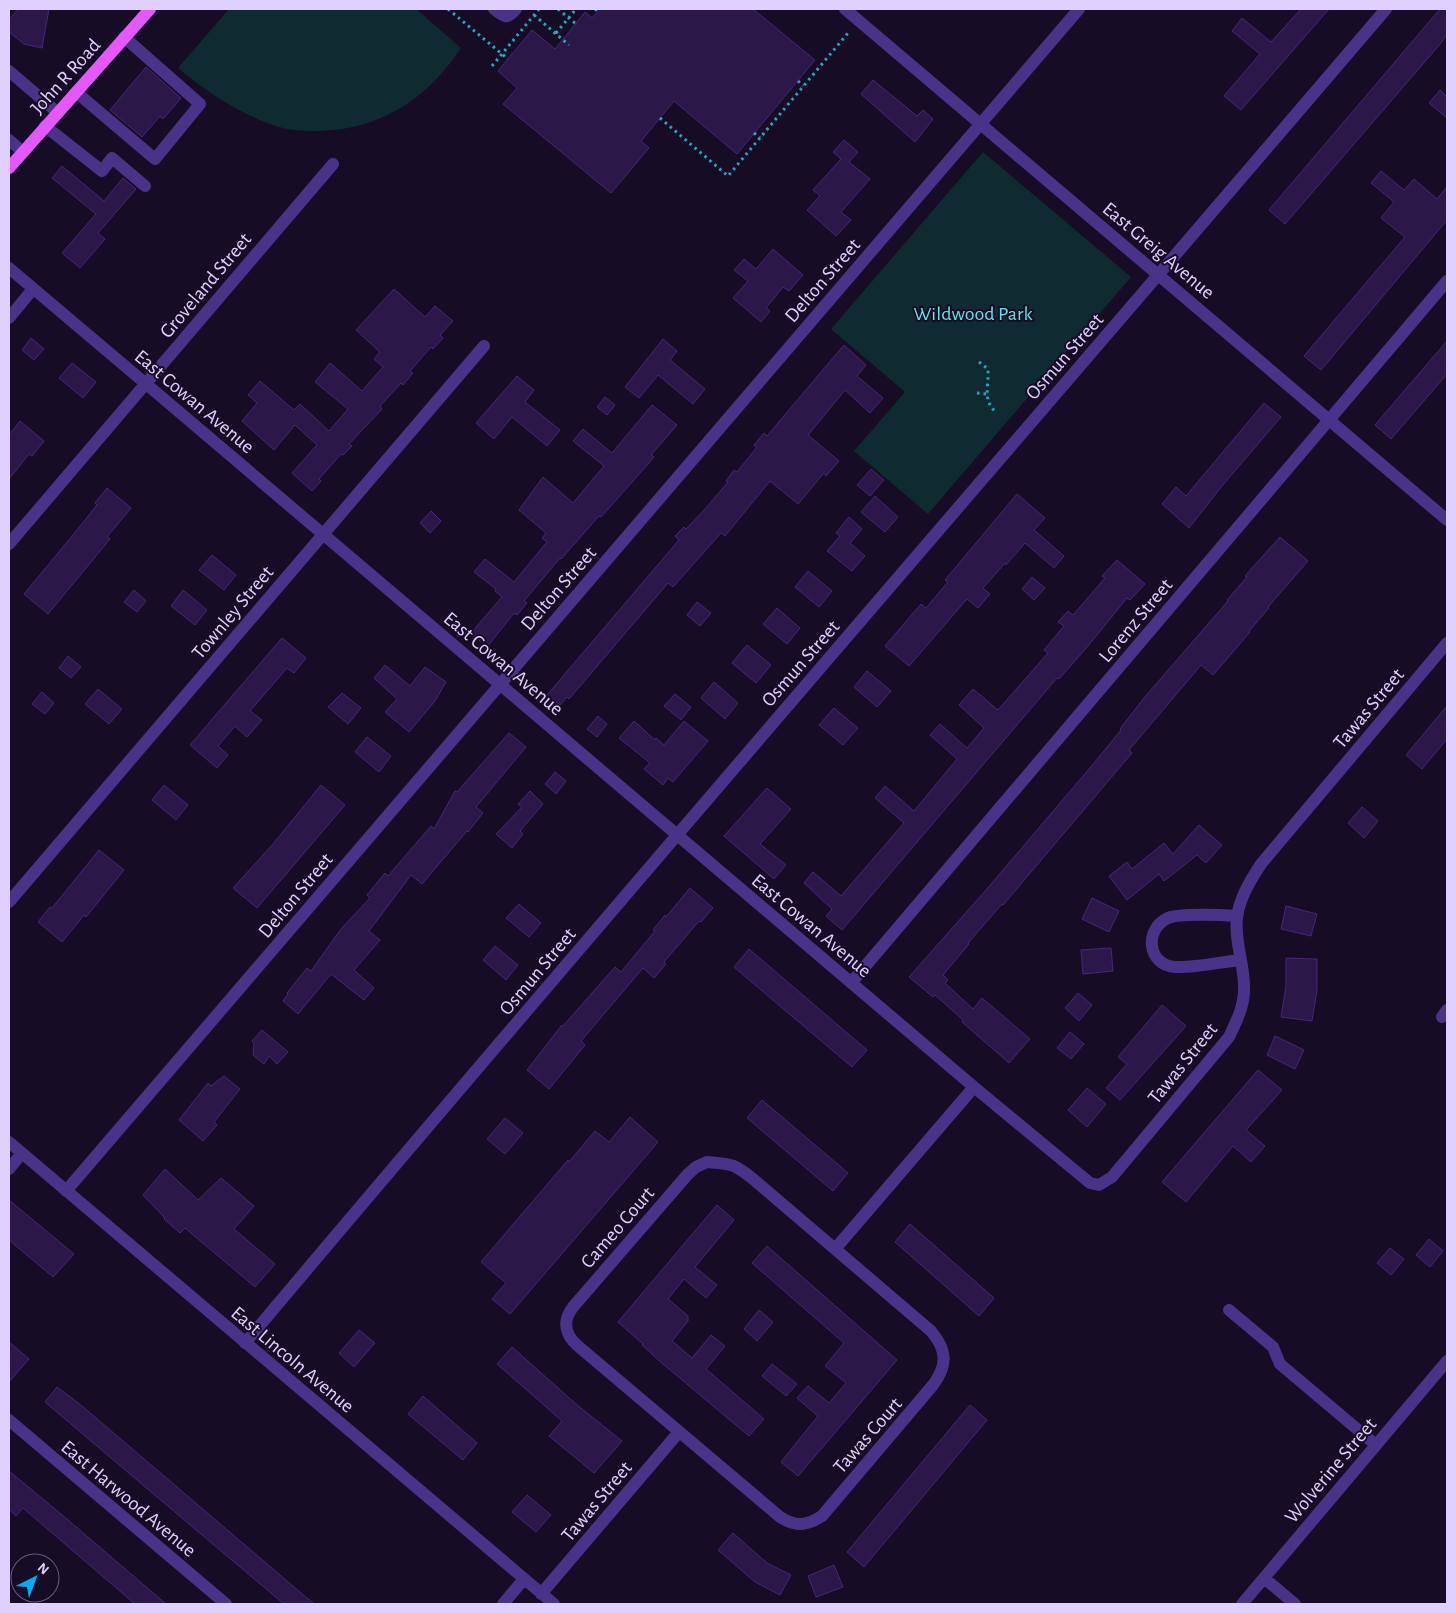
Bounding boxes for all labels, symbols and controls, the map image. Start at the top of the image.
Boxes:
street label: John R Road [27,35,104,118]
street label: East Greig Avenue [1099,198,1218,303]
street label: Groveland Street [156,229,256,342]
street label: Delton Street [781,235,865,326]
park label: Wildwood Park [914,304,1033,324]
street label: Osmun Street [1022,309,1108,404]
street label: East Cowan Avenue [131,346,258,457]
street label: Delton Street [517,543,601,634]
street label: Townley Street [188,562,278,663]
street label: Lorenz Street [1095,575,1177,666]
street label: East Cowan Avenue [440,608,567,719]
street label: Osmun Street [758,616,844,711]
street label: Tawas Street [1330,664,1408,752]
street label: Delton Street [255,849,337,942]
street label: East Cowan Avenue [748,870,875,981]
street label: Osmun Street [496,924,580,1019]
street label: Tawas Street [1144,1019,1222,1108]
street label: Cameo Court [577,1183,659,1272]
street label: East Lincoln Avenue [227,1303,358,1417]
street label: Tawas Court [830,1393,906,1477]
street label: Wolverine Street [1281,1414,1381,1527]
street label: East Harwood Avenue [57,1437,200,1561]
street label: Tawas Street [558,1457,636,1545]
north arrow [10,1553,60,1603]
text: N [35,1561,51,1578]

